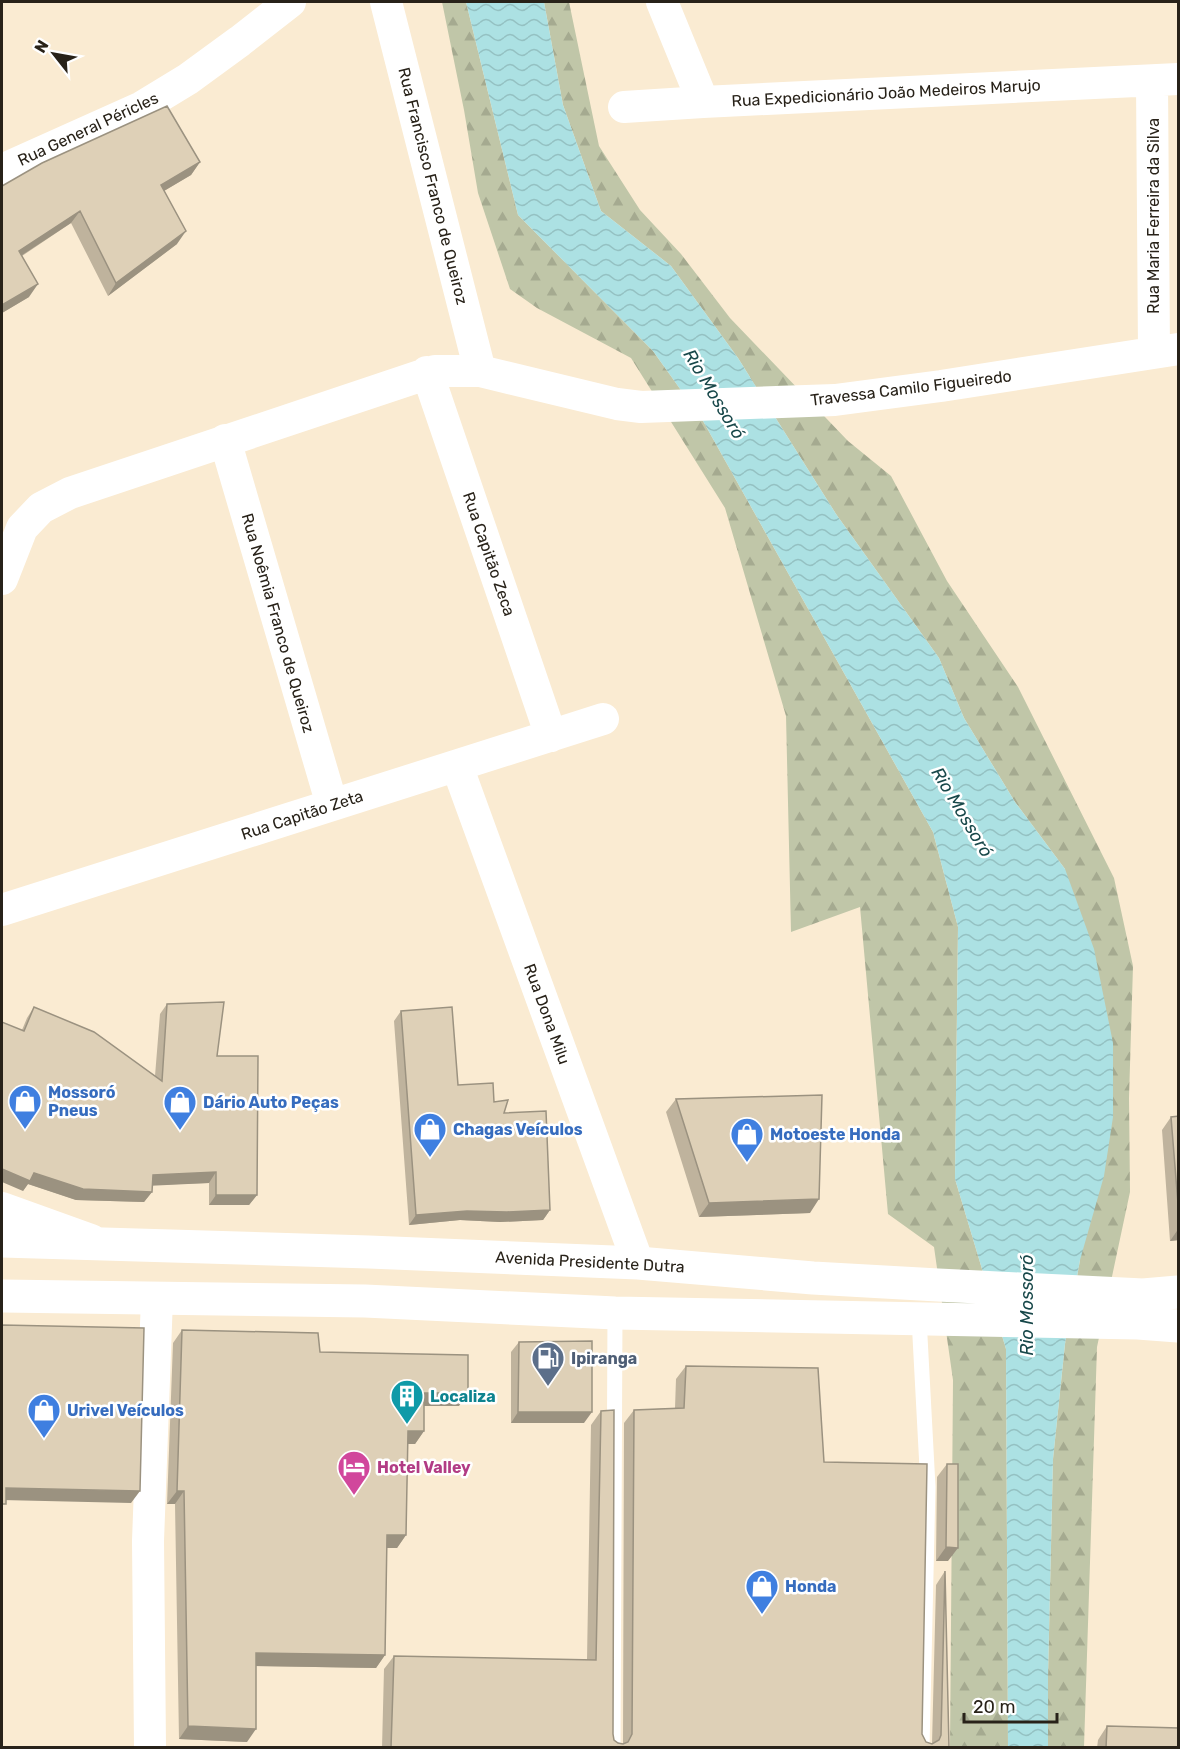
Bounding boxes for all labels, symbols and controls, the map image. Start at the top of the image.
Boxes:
north arrow [24,24,84,84]
text: N [30,37,53,56]
street label: Rua Francisco Franco de Queiroz [394,65,472,307]
street label: Rua Expedicionário João Medeiros Marujo [731,75,1041,111]
street label: Rua General Péricles [15,88,161,170]
street label: Rua Maria Ferreira da Silva [1144,118,1163,314]
water label: Rio Mossoró [678,345,750,443]
street label: Travessa Camilo Figueiredo [809,366,1013,410]
street label: Rua Capitão Zeca [459,489,519,619]
street label: Rua Noêmia Franco de Queiroz [238,511,318,735]
water label: Rio Mossoró [926,763,998,861]
street label: Rua Capitão Zeta [239,786,365,844]
street label: Rua Dona Milu [520,961,574,1067]
shop icon: Mossoró Pneus [7,1083,43,1130]
place label: Mossoró Pneus [48,1083,116,1120]
shop icon: Dário Auto Peças [162,1084,198,1131]
place label: Dário Auto Peças [203,1093,339,1112]
shop icon: Chagas Veículos [412,1111,448,1158]
shop icon: Motoeste Honda [729,1116,765,1163]
place label: Chagas Veículos [453,1120,583,1139]
place label: Motoeste Honda [770,1125,900,1144]
street label: Avenida Presidente Dutra [495,1248,685,1276]
water label: Rio Mossoró [1016,1254,1038,1356]
fuel station icon: Ipiranga [530,1340,566,1387]
place label: Ipiranga [571,1349,637,1368]
building icon: Localiza [389,1378,425,1425]
place label: Localiza [430,1387,496,1406]
shop icon: Urivel Veículos [26,1392,62,1439]
place label: Urivel Veículos [67,1401,184,1420]
hotel icon: Hotel Valley [336,1449,372,1496]
place label: Hotel Valley [377,1458,471,1477]
shop icon: Honda [744,1568,780,1615]
place label: Honda [785,1577,837,1596]
scale bar [964,1686,1057,1724]
text: 20 m [973,1696,1015,1718]

